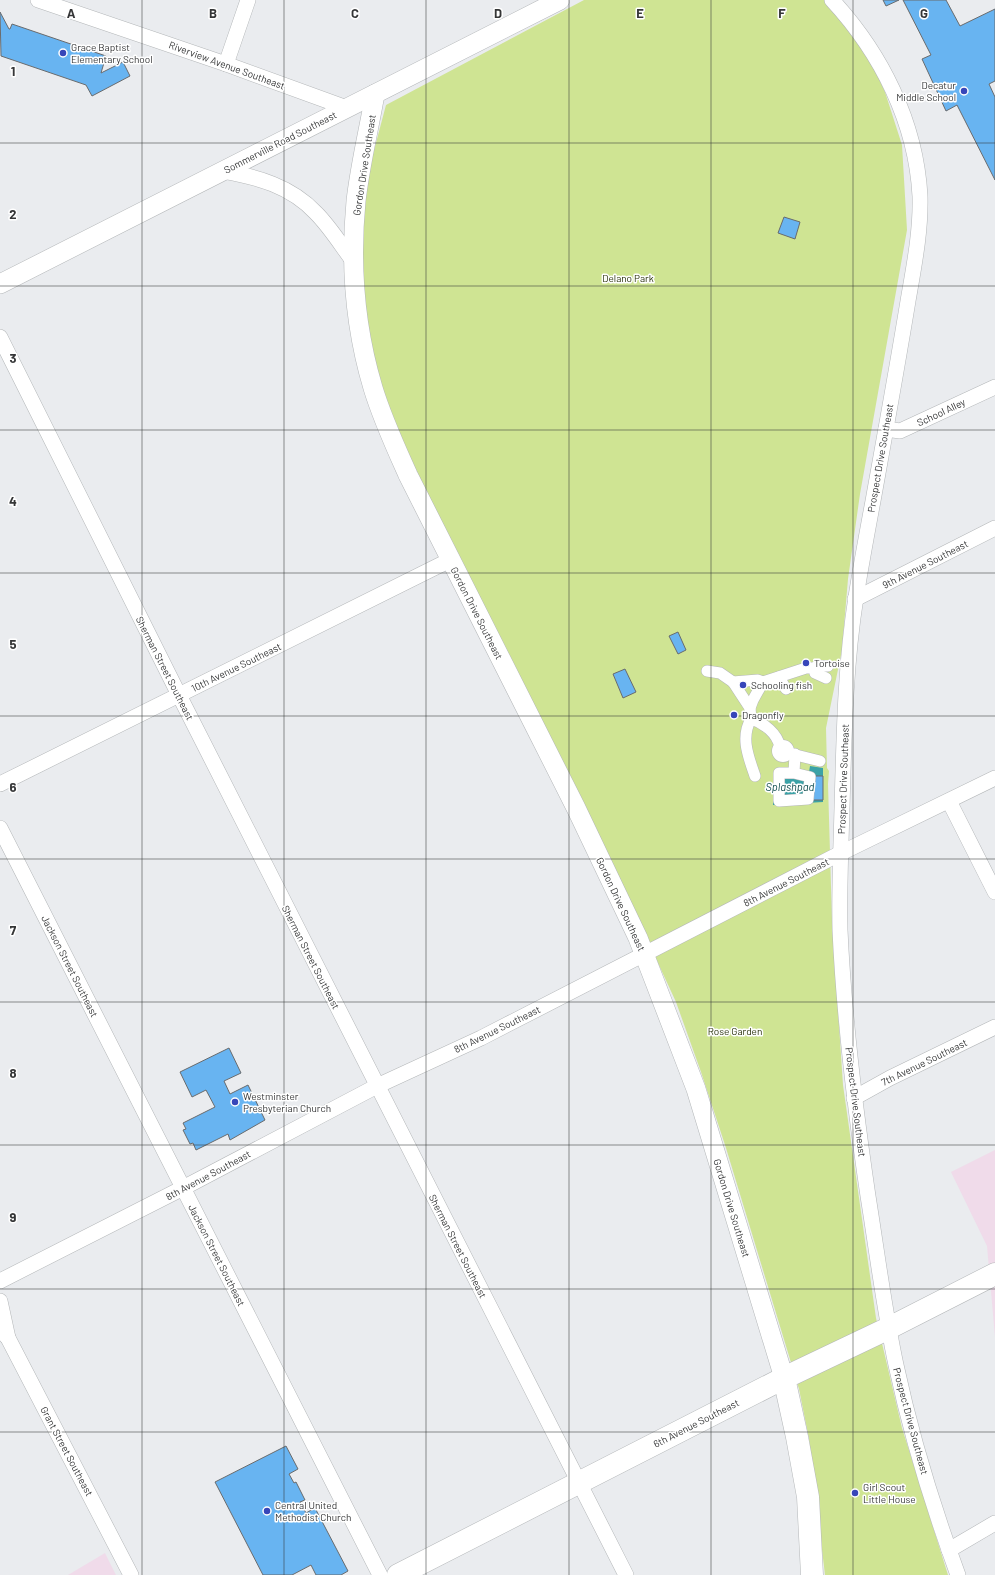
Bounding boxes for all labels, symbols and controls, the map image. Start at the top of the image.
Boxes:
text: A [67,5,76,21]
text: B [209,5,217,21]
text: C [351,5,359,21]
text: D [494,5,502,21]
text: E [636,5,644,21]
text: F [778,5,786,21]
text: G [920,5,928,21]
street label: Riverview Avenue Southeast [167,38,287,92]
place label: Grace Baptist Elementary School [71,41,152,65]
marker: Grace Baptist Elementary School [58,48,68,58]
text: 1 [11,63,15,79]
place label: Decatur Middle School [896,79,956,103]
marker: Decatur Middle School [959,86,969,96]
street label: Sommerville Road Southeast [222,108,339,176]
street label: Gordon Drive Southeast [350,113,378,216]
text: 2 [9,206,17,222]
park label: Delano Park [602,272,654,284]
text: 3 [9,350,17,366]
street label: School Alley [915,395,967,428]
street label: Prospect Drive Southeast [865,402,896,513]
text: 4 [9,493,17,509]
street label: 9th Avenue Southeast [880,537,970,591]
street label: Gordon Drive Southeast [448,565,506,662]
street label: Sherman Street Southeast [134,614,197,722]
text: 5 [9,636,17,652]
street label: 10th Avenue Southeast [189,640,283,694]
place label: Tortoise [814,657,850,669]
marker: Tortoise [801,658,811,668]
place label: Schooling fish [751,679,812,691]
marker: Schooling fish [738,680,748,690]
place label: Dragonfly [742,709,784,721]
marker: Dragonfly [729,710,739,720]
street label: Prospect Drive Southeast [835,723,851,834]
text: 6 [10,779,17,795]
water label: Splashpad [766,780,815,793]
street label: Gordon Drive Southeast [594,855,648,953]
street label: 8th Avenue Southeast [741,855,831,909]
street label: Sherman Street Southeast [280,903,343,1011]
street label: Jackson Street Southeast [39,913,101,1019]
text: 7 [10,922,17,938]
street label: 8th Avenue Southeast [452,1003,542,1055]
park label: Rose Garden [708,1025,762,1037]
street label: 7th Avenue Southeast [879,1036,969,1088]
street label: Prospect Drive Southeast [843,1047,869,1158]
text: 8 [9,1065,17,1081]
place label: Westminster Presbyterian Church [243,1090,331,1114]
marker: Westminster Presbyterian Church [230,1097,240,1107]
street label: 8th Avenue Southeast [163,1147,253,1202]
street label: Gordon Drive Southeast [711,1157,753,1259]
street label: Sherman Street Southeast [427,1192,490,1300]
street label: Jackson Street Southeast [186,1202,248,1308]
text: 9 [10,1209,17,1225]
street label: Prospect Drive Southeast [891,1366,931,1476]
street label: 6th Avenue Southeast [651,1396,741,1450]
street label: Grant Street Southeast [38,1404,96,1498]
place label: Girl Scout Little House [863,1481,916,1505]
marker: Girl Scout Little House [850,1488,860,1498]
place label: Central United Methodist Church [275,1499,351,1523]
marker: Central United Methodist Church [262,1506,272,1516]

